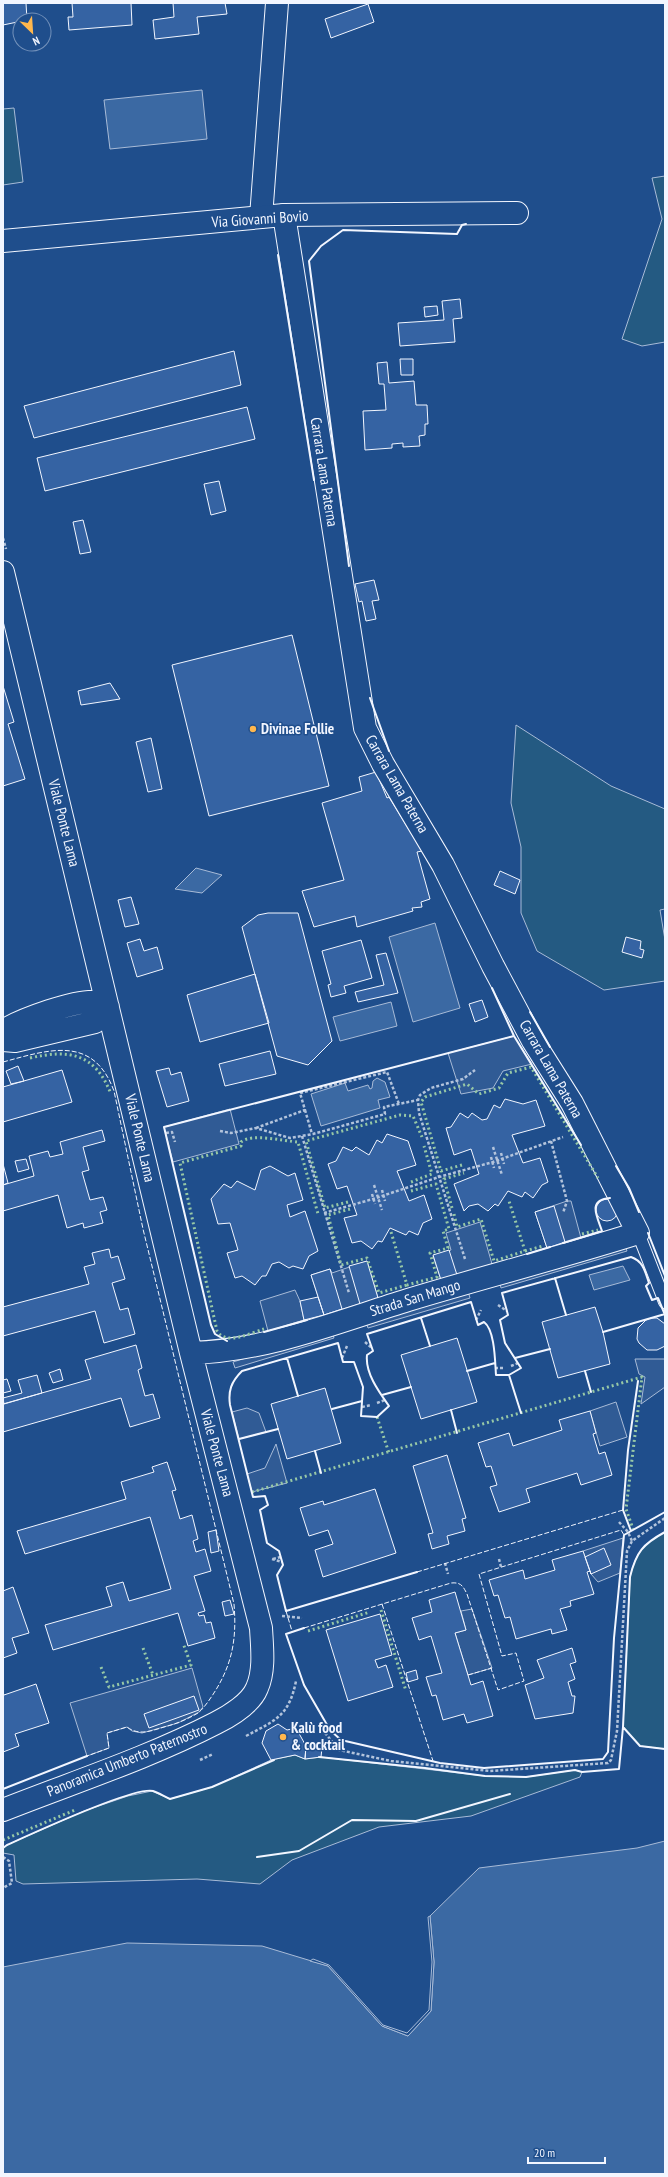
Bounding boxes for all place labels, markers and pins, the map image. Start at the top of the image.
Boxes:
place label: Divinae Follie [261,719,334,738]
marker: Divinae Follie [248,724,258,734]
place label: Kalù food & cocktail [291,1718,345,1754]
marker: Kalù food & cocktail [278,1732,288,1742]

